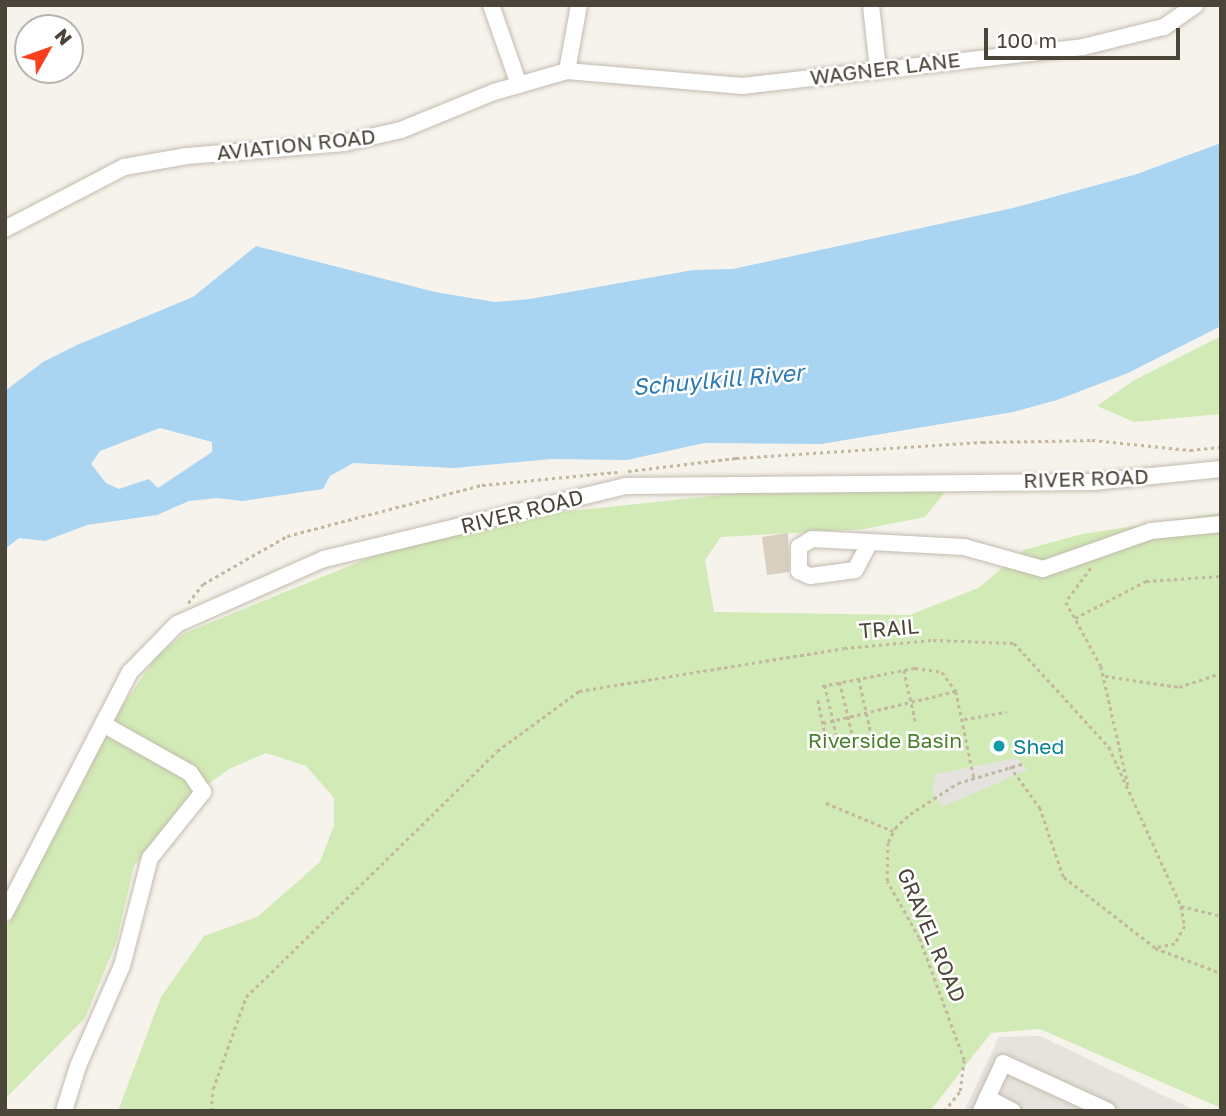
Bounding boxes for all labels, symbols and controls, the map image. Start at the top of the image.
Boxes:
north arrow [14,14,84,84]
scale bar [988,14,1184,58]
text: N [50,24,77,49]
text: 100 m [997,27,1057,53]
street label: WAGNER LANE [808,46,962,90]
street label: AVIATION ROAD [215,123,377,165]
water label: Schuylkill River [631,358,805,400]
street label: RIVER ROAD [1023,463,1149,493]
street label: RIVER ROAD [458,484,586,538]
street label: TRAIL [858,613,920,643]
park label: Riverside Basin [808,727,962,753]
place label: Shed [1013,733,1064,759]
marker: Shed [991,738,1007,754]
street label: GRAVEL ROAD [892,864,972,1006]

